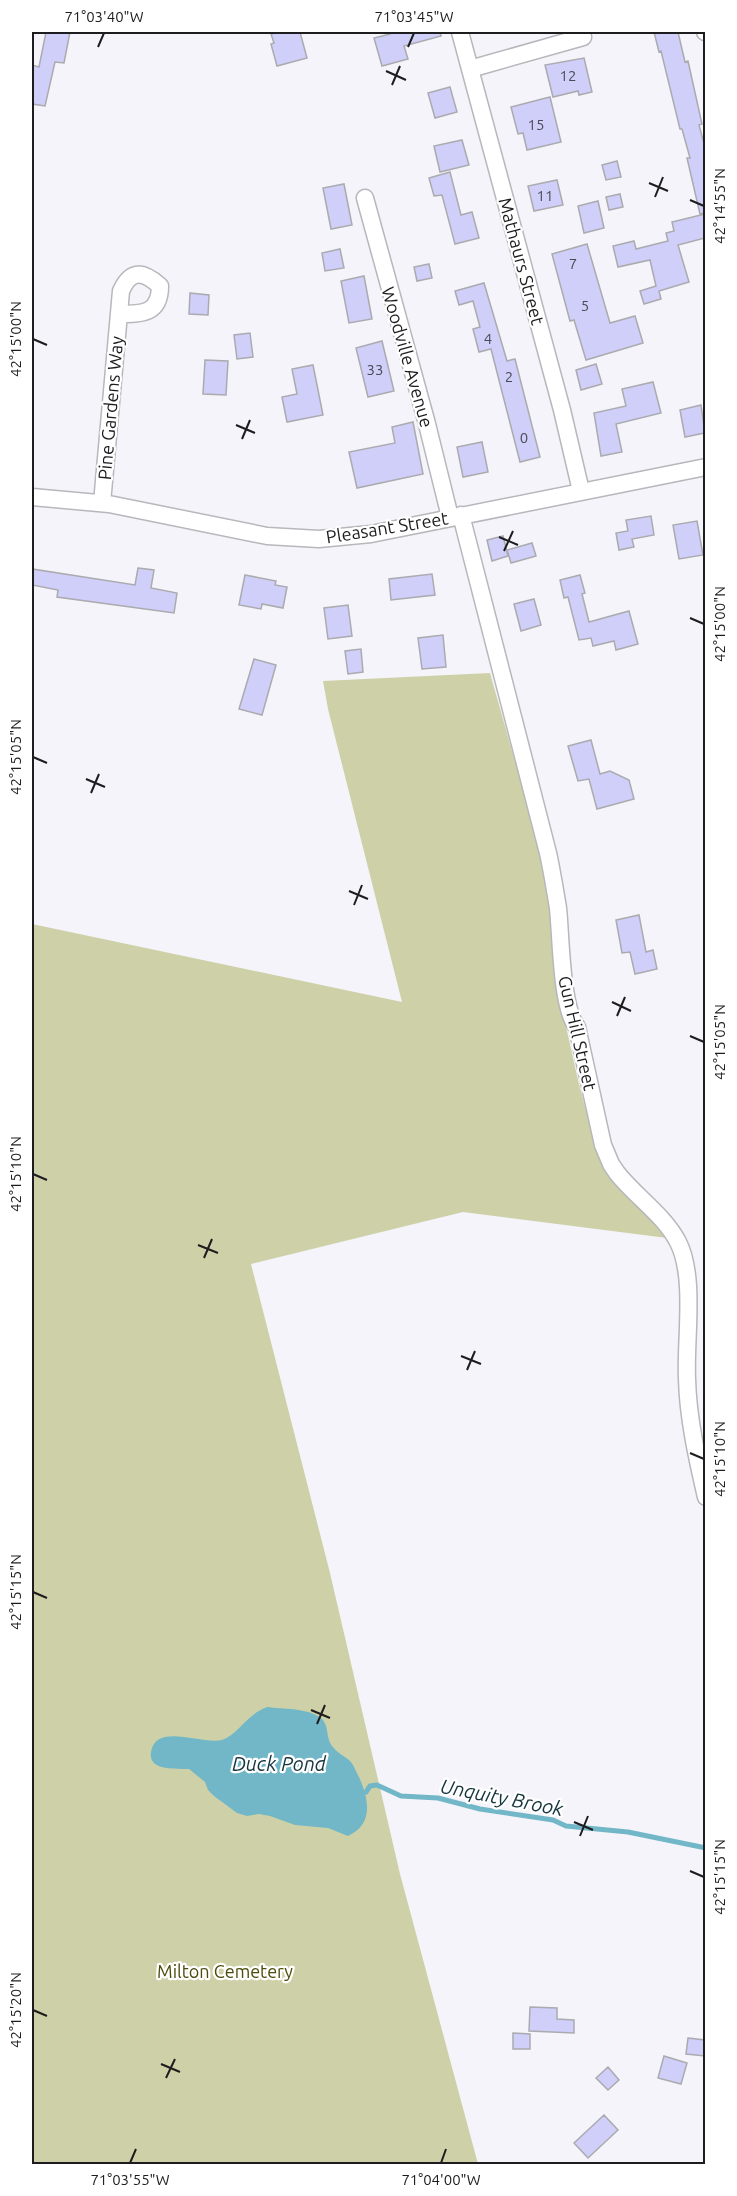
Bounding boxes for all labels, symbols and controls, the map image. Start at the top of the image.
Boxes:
text: 71°03'40"W [64,8,144,25]
text: 71°03'45"W [374,8,454,25]
house number: 12 [560,67,576,84]
house number: 15 [528,116,544,133]
text: 42°14'55"N [711,168,728,244]
house number: 11 [537,187,553,204]
street label: Mathaurs Street [495,195,549,327]
house number: 7 [569,255,577,272]
street label: Woodville Avenue [378,284,438,430]
house number: 5 [581,297,589,314]
text: 42°15'00"N [7,301,24,377]
house number: 4 [484,330,492,347]
street label: Pine Gardens Way [94,335,126,481]
house number: 33 [367,361,383,378]
house number: 2 [505,368,513,385]
house number: 0 [520,429,528,446]
street label: Pleasant Street [324,507,450,547]
text: 42°15'00"N [711,586,728,662]
text: 42°15'05"N [7,719,24,795]
street label: Gun Hill Street [555,974,601,1092]
text: 42°15'05"N [711,1004,728,1080]
text: 42°15'10"N [7,1136,24,1212]
text: 42°15'10"N [711,1421,728,1497]
text: 42°15'15"N [7,1554,24,1630]
water label: Duck Pond [232,1752,327,1775]
water label: Unquity Brook [439,1774,566,1820]
text: 42°15'15"N [711,1839,728,1915]
park label: Milton Cemetery [157,1961,293,1981]
text: 42°15'20"N [7,1972,24,2048]
text: 71°03'55"W [90,2171,170,2188]
text: 71°04'00"W [401,2171,481,2188]

